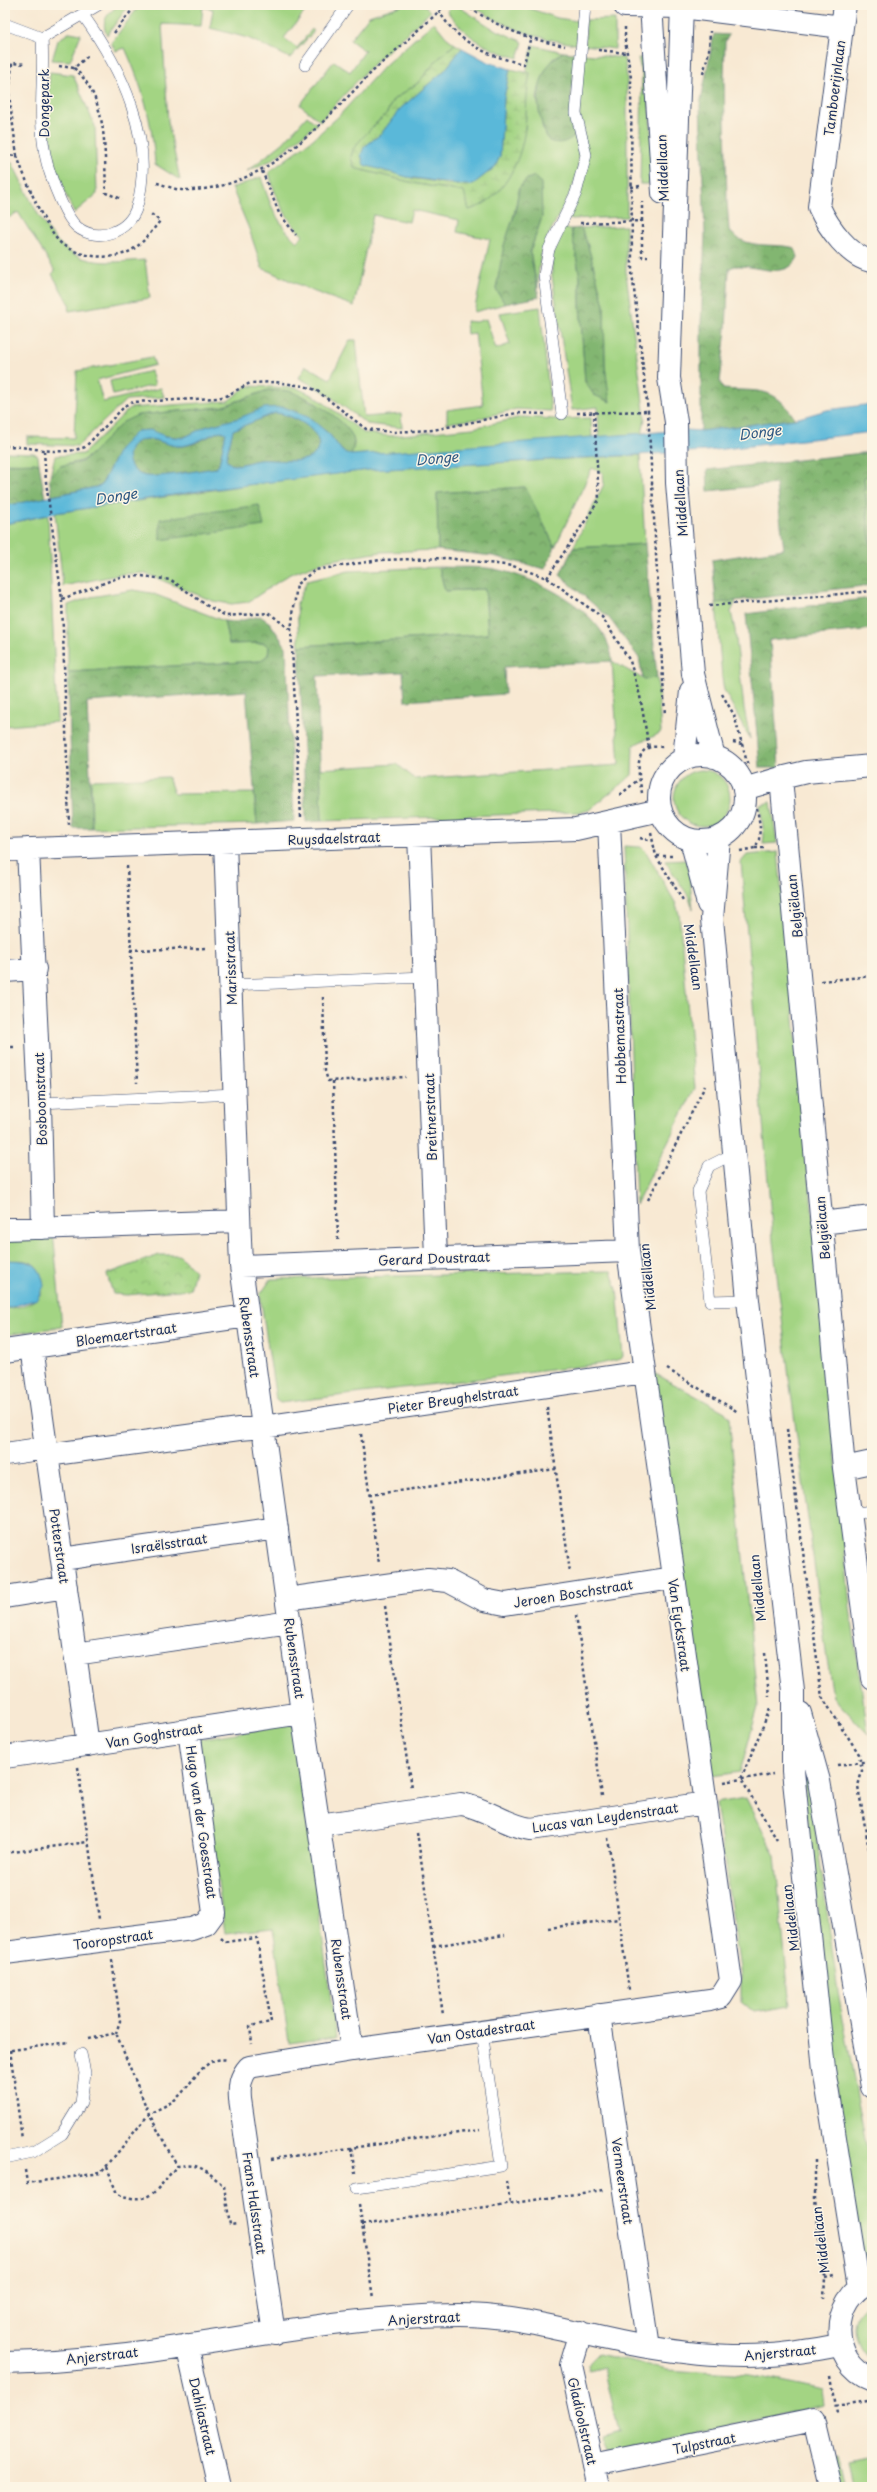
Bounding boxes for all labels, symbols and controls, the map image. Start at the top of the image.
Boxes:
street label: Tamboerijnlaan [819,39,849,137]
street label: Dongepark [34,69,53,137]
street label: Middellaan [651,134,673,202]
water label: Donge [738,419,784,445]
water label: Donge [415,446,460,470]
street label: Middellaan [668,469,692,537]
water label: Donge [93,482,140,510]
street label: Ruysdaelstraat [287,827,381,849]
street label: Belgiëlaan [781,873,807,939]
street label: Middellaan [680,922,708,992]
street label: Marisstraat [219,930,241,1006]
street label: Hobbemastraat [608,988,630,1084]
street label: Bosboomstraat [29,1052,51,1146]
street label: Breitnerstraat [419,1073,441,1161]
street label: Belgiëlaan [810,1195,834,1261]
street label: Middellaan [634,1243,660,1311]
street label: Gerard Doustraat [378,1247,490,1269]
street label: Rubensstraat [235,1295,265,1379]
street label: Bloemaertstraat [74,1318,178,1350]
street label: Pieter Breughelstraat [386,1380,520,1418]
street label: Potterstraat [45,1507,75,1585]
street label: Israëlsstraat [130,1528,208,1558]
street label: Middellaan [744,1554,770,1622]
street label: Jeroen Boschstraat [512,1574,634,1612]
street label: Van Eyckstraat [664,1577,696,1673]
street label: Rubensstraat [280,1616,310,1700]
street label: Van Goghstraat [104,1718,204,1752]
street label: Hugo van der Goesstraat [182,1744,222,1900]
street label: Lucas van Leydenstraat [531,1797,679,1837]
street label: Middellaan [776,1883,804,1953]
street label: Tooropstraat [72,1924,154,1954]
street label: Rubensstraat [327,1937,357,2021]
street label: Van Ostadestraat [426,2014,536,2048]
street label: Vermeerstraat [608,2136,638,2226]
street label: Frans Halsstraat [238,2150,272,2256]
street label: Middellaan [806,2205,834,2275]
street label: Anjerstraat [387,2307,461,2329]
street label: Anjerstraat [743,2339,817,2365]
street label: Anjerstraat [65,2342,139,2368]
street label: Dahliastraat [185,2375,221,2457]
street label: Gladioolstraat [564,2375,602,2467]
street label: Tulpstraat [671,2428,737,2458]

